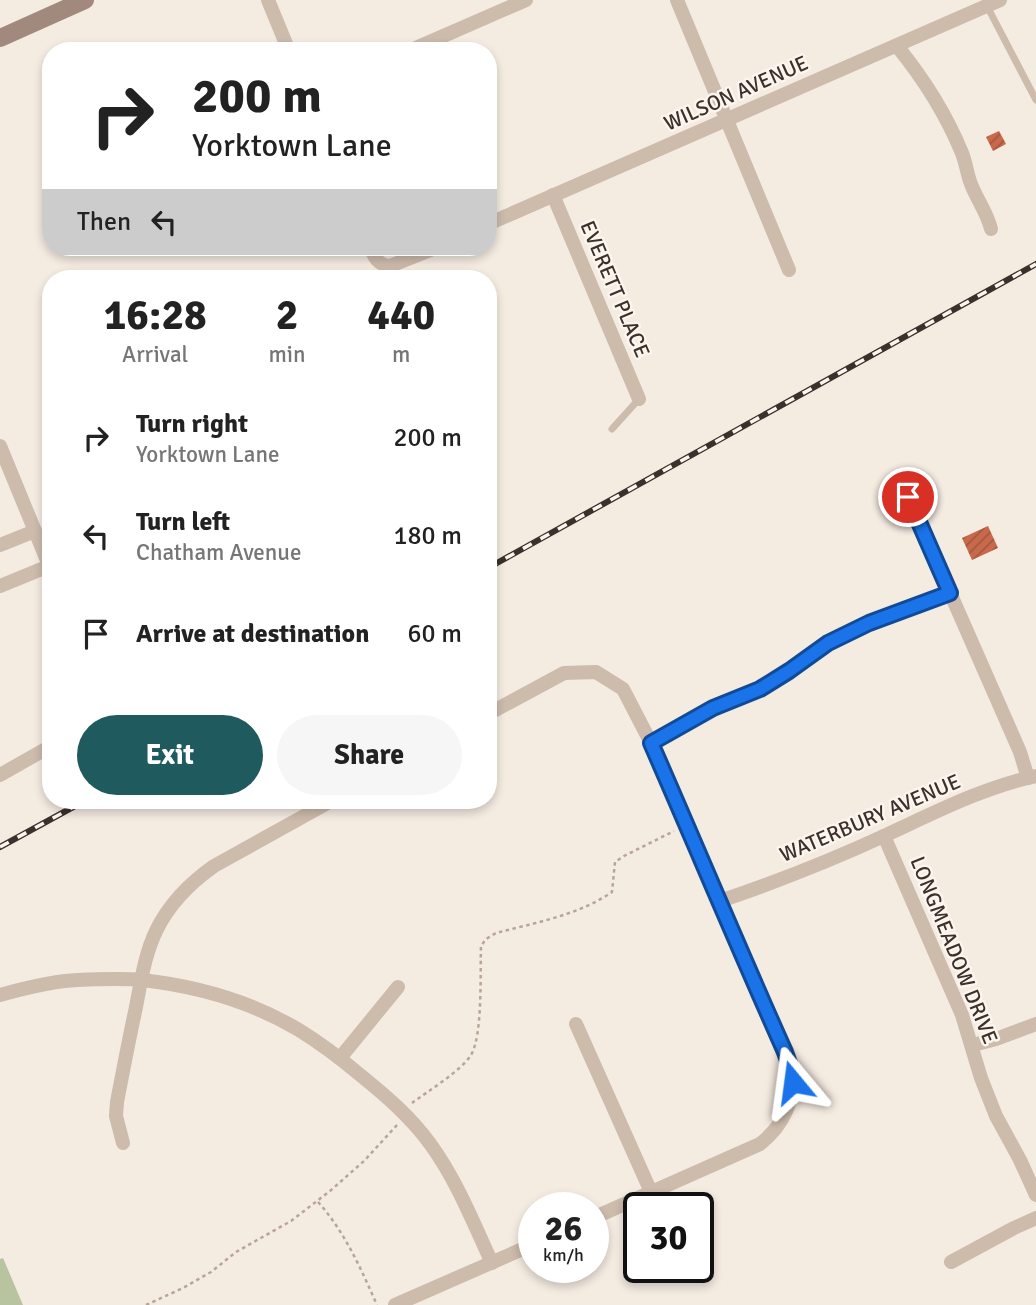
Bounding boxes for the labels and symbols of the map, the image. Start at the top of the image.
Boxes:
street label: WILSON AVENUE [660,50,812,136]
street label: EVERETT PLACE [574,217,656,361]
pin [878,467,938,527]
street label: WATERBURY AVENUE [776,768,964,868]
street label: LONGMEADOW DRIVE [905,852,1003,1048]
position arrow [756,1045,830,1119]
speed limit sign: 30 [623,1192,714,1283]

